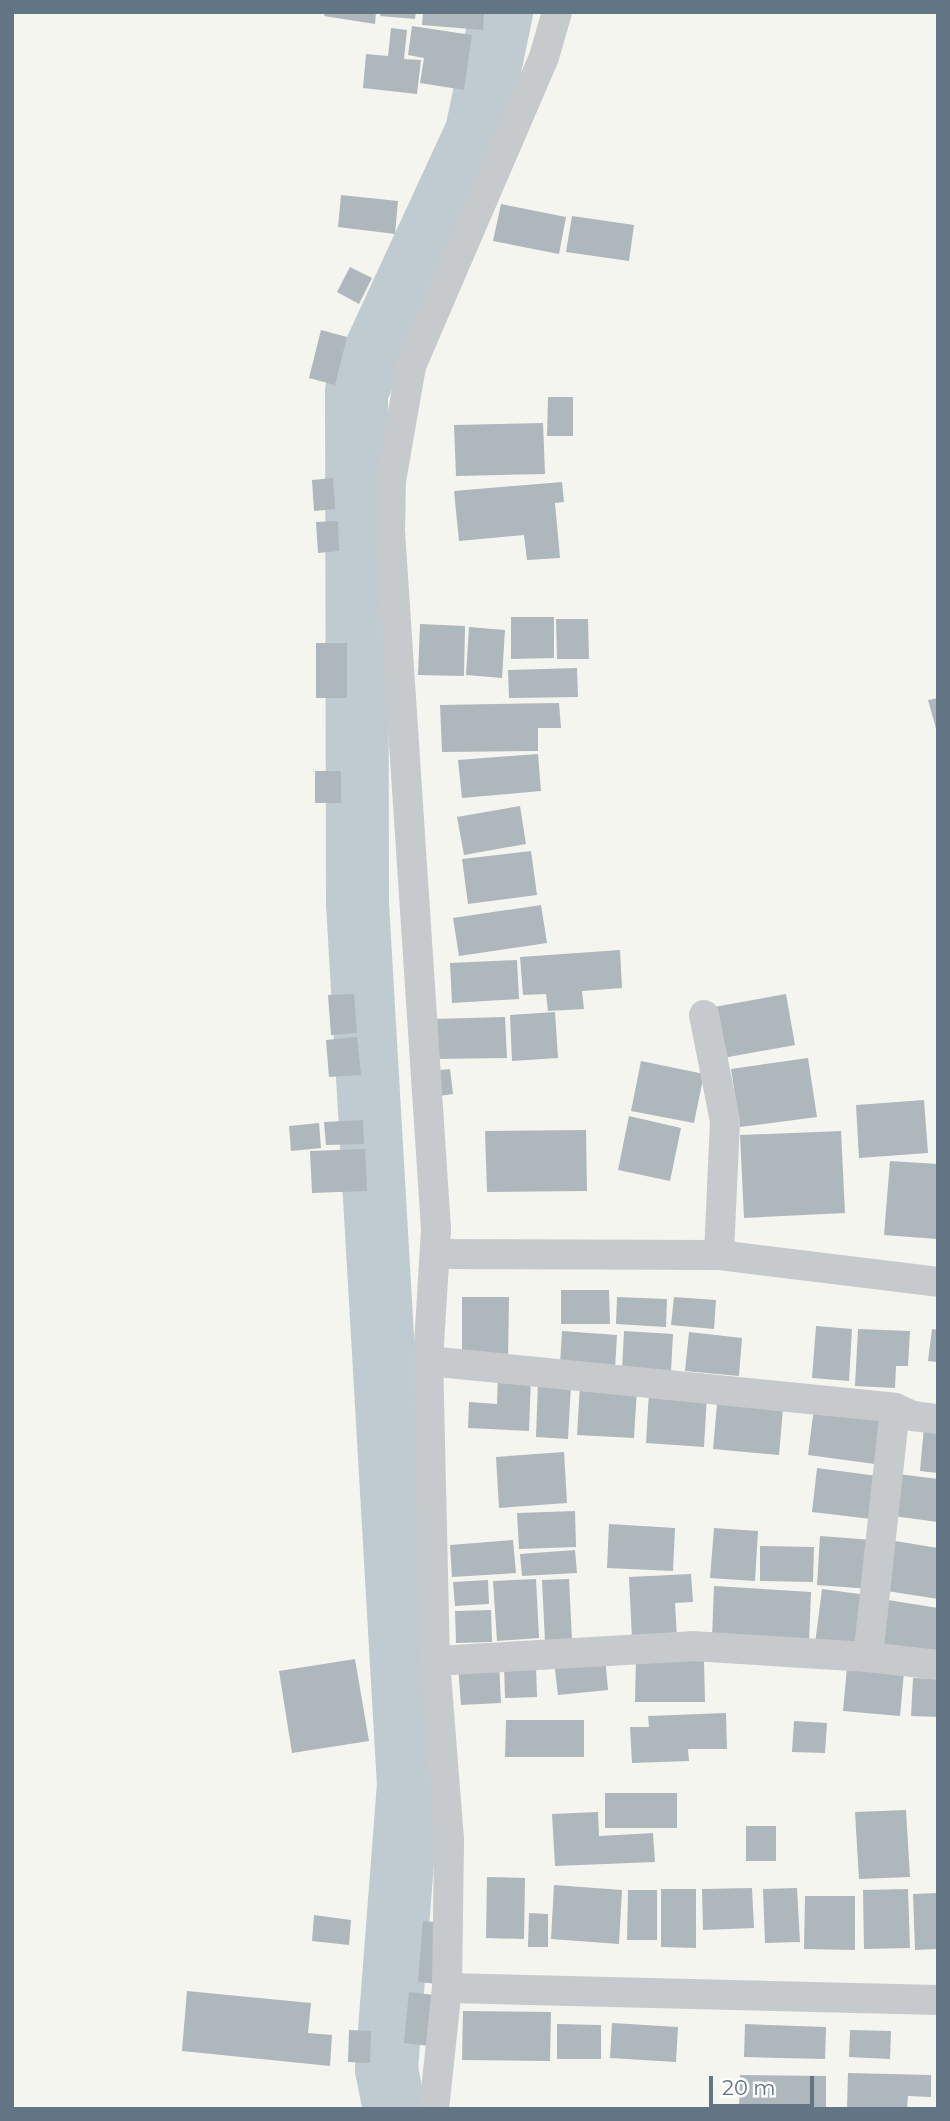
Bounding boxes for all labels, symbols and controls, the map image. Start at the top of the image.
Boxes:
scale bar [712,2062,817,2106]
text: 20 m [722,2075,776,2100]

